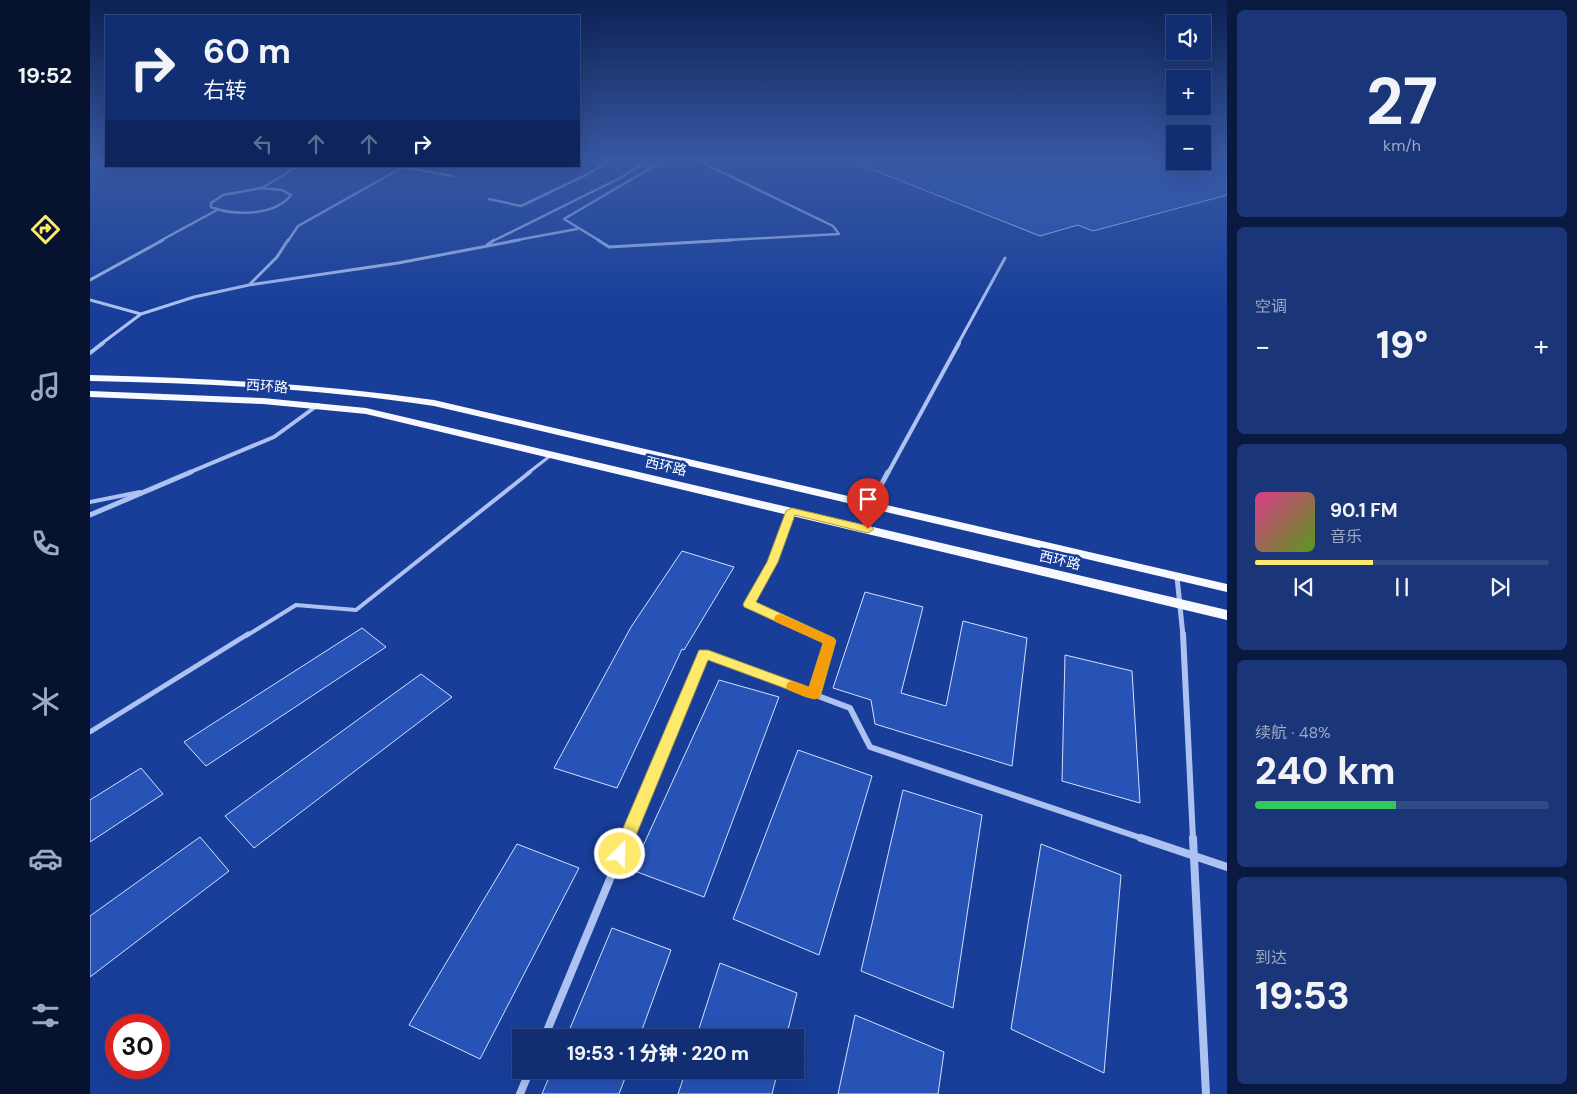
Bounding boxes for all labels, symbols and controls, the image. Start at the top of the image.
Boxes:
map controls [1166,15,1211,170]
button: sound [1166,15,1211,60]
text: 60 m [203,28,291,74]
icon: right [120,35,185,100]
text: 27 [1366,60,1438,144]
text: 19:52 [18,61,72,90]
button: + [1166,70,1211,115]
text: 右转 [203,76,247,105]
button: − [1166,125,1211,170]
icon: left [249,130,277,158]
icon: ahead [302,130,330,158]
icon: ahead [355,130,383,158]
icon: right [408,130,436,158]
text: km/h [1383,135,1421,156]
icon: directions [28,212,63,247]
text: 空调 [1255,296,1287,317]
text: 19° [1376,320,1428,370]
text: − [1255,328,1270,365]
text: + [1534,328,1549,365]
icon: music [28,369,63,404]
street label: 西环路 [245,376,289,396]
street label: 西环路 [644,453,688,479]
pin [847,478,889,529]
icon: arrive [854,485,882,513]
text: 90.1 FM [1330,498,1398,523]
icon: phone [28,526,63,561]
text: 音乐 [1330,526,1362,547]
street label: 西环路 [1038,547,1082,573]
icon: previous [1290,573,1318,601]
icon: pause [1388,573,1416,601]
icon: next [1486,573,1514,601]
icon: climate [28,684,63,719]
text: 续航 · 48% [1255,722,1331,743]
text: 240 km [1255,746,1395,796]
position arrow [593,827,645,879]
icon: car [28,841,63,876]
text: 到达 [1255,947,1287,968]
text: 19:53 [1255,971,1350,1021]
icon: filters [28,998,63,1033]
speed limit sign: 30 [105,1014,170,1079]
text: 19:53 · 1 分钟 · 220 m [567,1041,749,1066]

